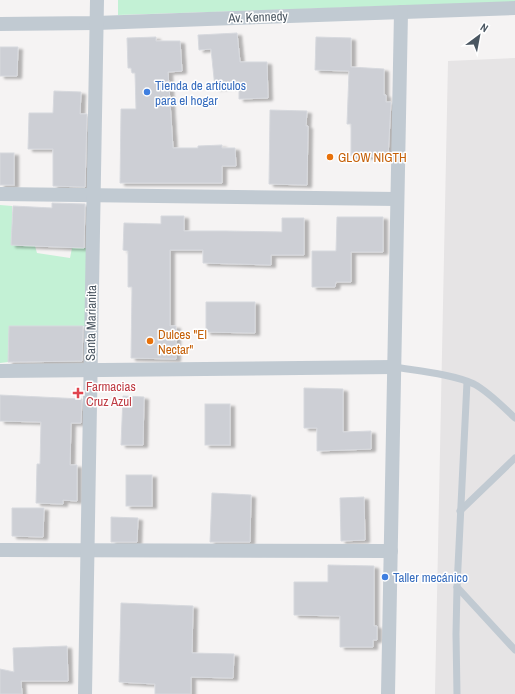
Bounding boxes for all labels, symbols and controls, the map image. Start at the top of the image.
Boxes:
street label: Av. Kennedy [227,7,289,27]
north arrow [459,16,499,56]
text: N [478,20,491,35]
place label: Tienda de artículos para el hogar [155,77,246,109]
marker: Tienda de artículos para el hogar [142,87,152,97]
place label: GLOW NIGTH [338,149,407,166]
marker: GLOW NIGTH [325,152,335,162]
street label: Santa Marianita [82,285,100,361]
place label: Dulces "El Nectar" [158,326,207,358]
marker: Dulces "El Nectar" [145,336,155,346]
place label: Farmacias Cruz Azul [86,378,136,410]
marker: Farmacias Cruz Azul [73,388,83,398]
place label: Taller mecánico [393,569,468,586]
marker: Taller mecánico [380,572,390,582]

